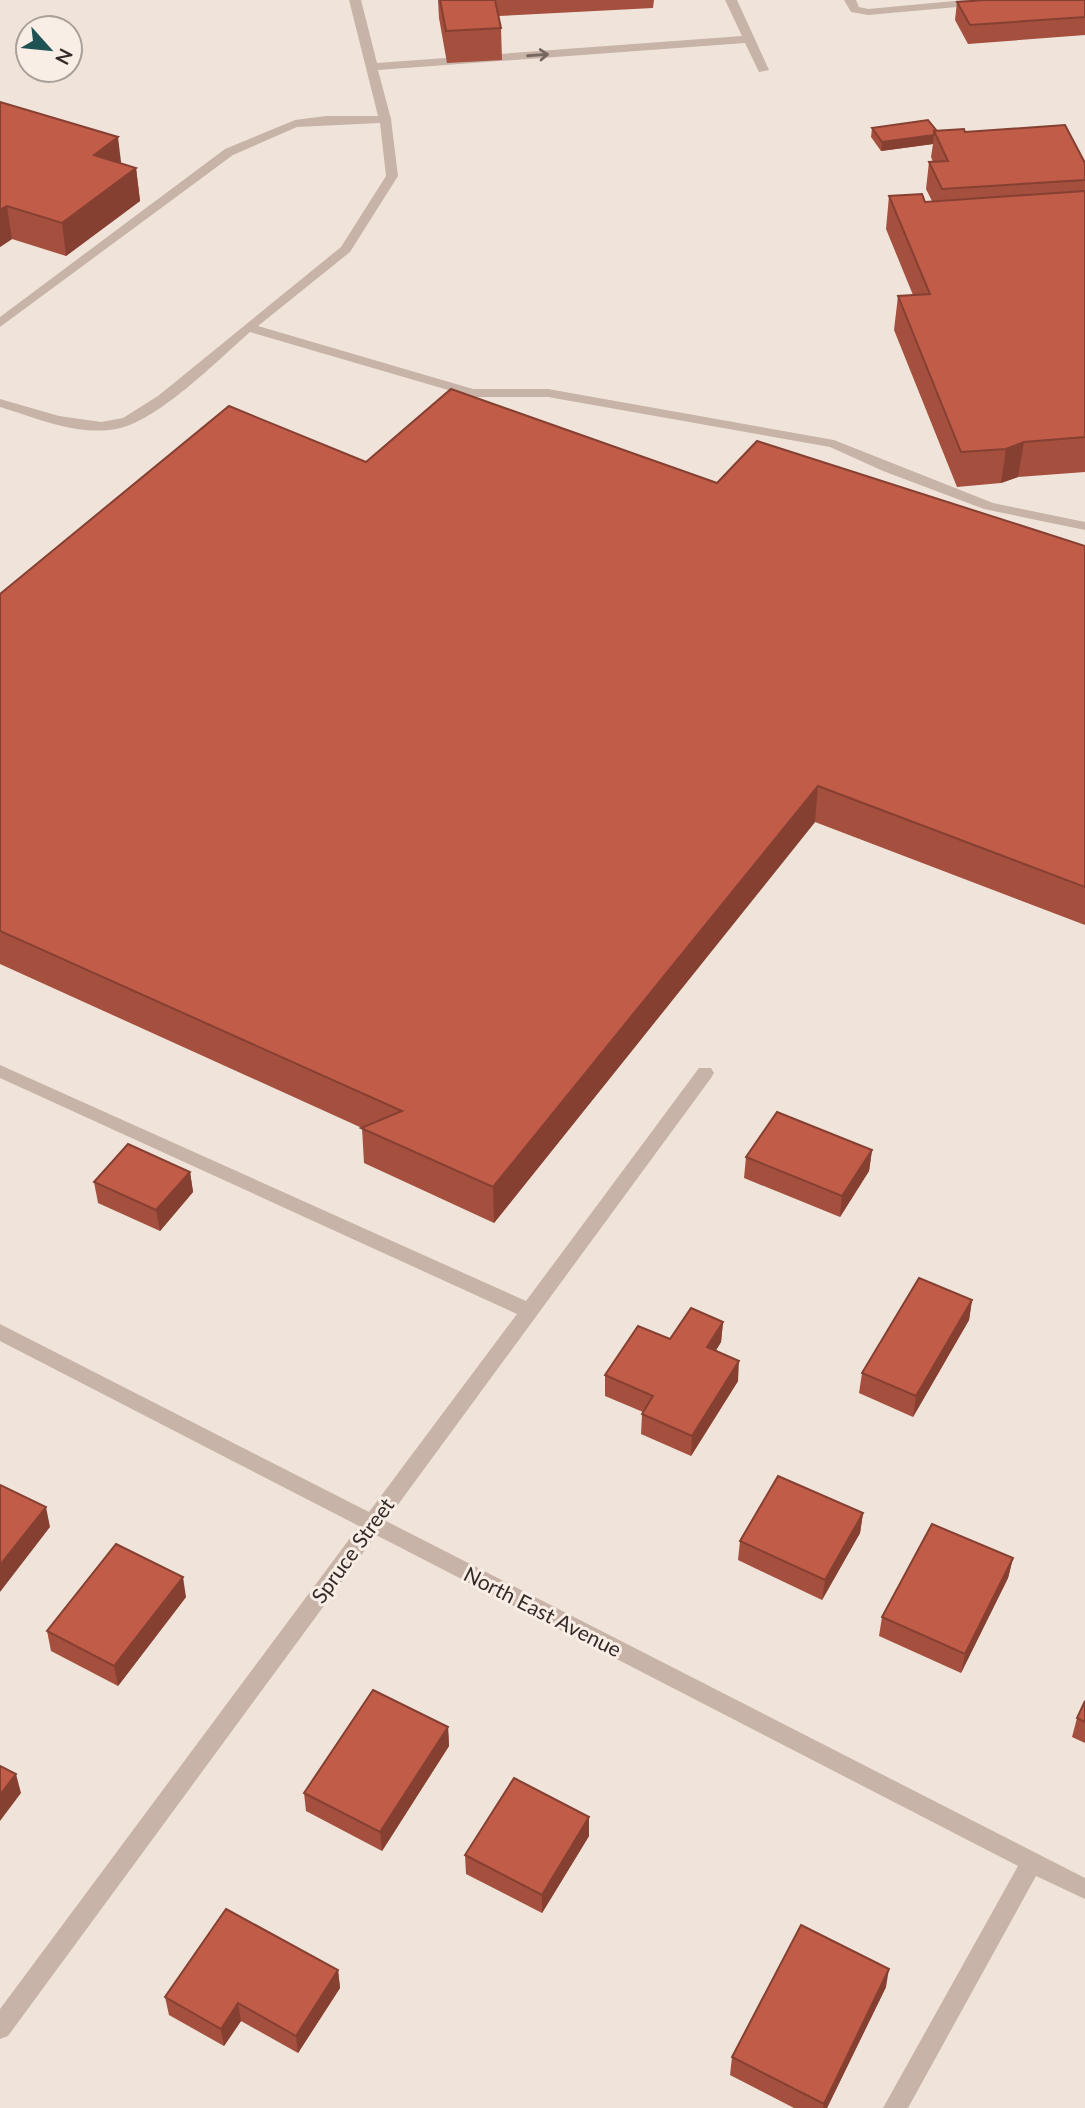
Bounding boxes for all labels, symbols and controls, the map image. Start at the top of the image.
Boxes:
north arrow [14,14,84,84]
text: N [51,45,78,69]
one-way arrow [526,48,549,61]
street label: Spruce Street [305,1492,399,1607]
street label: North East Avenue [460,1561,626,1661]

